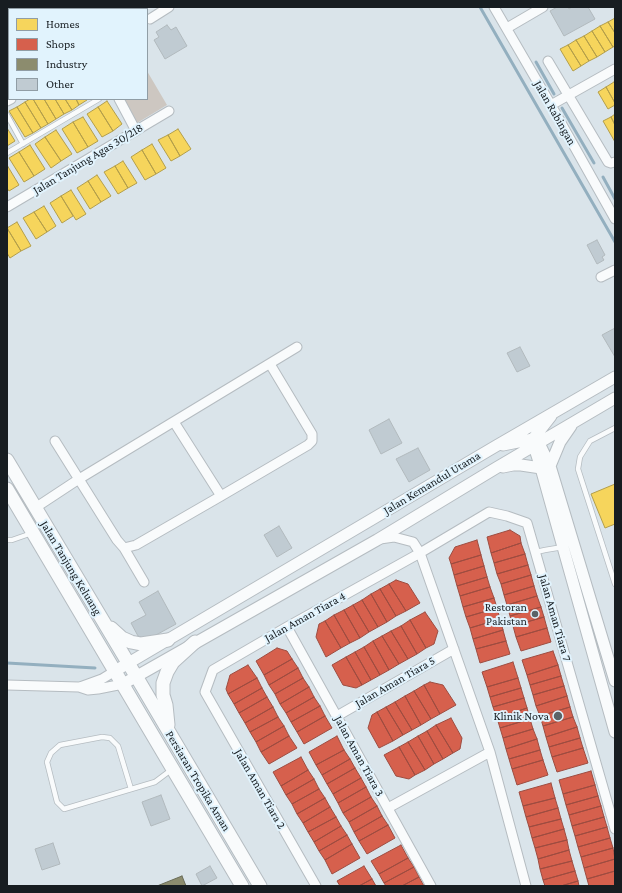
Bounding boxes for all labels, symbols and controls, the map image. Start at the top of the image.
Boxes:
legend [8,8,148,100]
text: Homes [46,17,79,31]
text: Shops [46,37,75,51]
text: Industry [46,57,87,71]
text: Other [46,77,74,91]
street label: Jalan Rabingan [531,78,579,148]
street label: Jalan Tanjung Agas 30/218 [30,120,146,198]
street label: Jalan Kemandul Utama [381,448,483,518]
street label: Jalan Tanjung Keluang [37,518,105,618]
street label: Jalan Aman Tiara 7 [536,573,574,663]
street label: Jalan Aman Tiara 4 [262,589,348,645]
place label: Restoran Pakistan [485,600,527,628]
marker: Restoran Pakistan [530,609,540,619]
street label: Jalan Aman Tiara 5 [352,653,438,711]
place label: Klinik Nova [494,709,549,723]
marker: Klinik Nova [552,710,564,722]
street label: Jalan Aman Tiara 3 [331,713,387,799]
street label: Persiaran Tropika Aman [162,728,234,834]
street label: Jalan Aman Tiara 2 [231,746,289,832]

